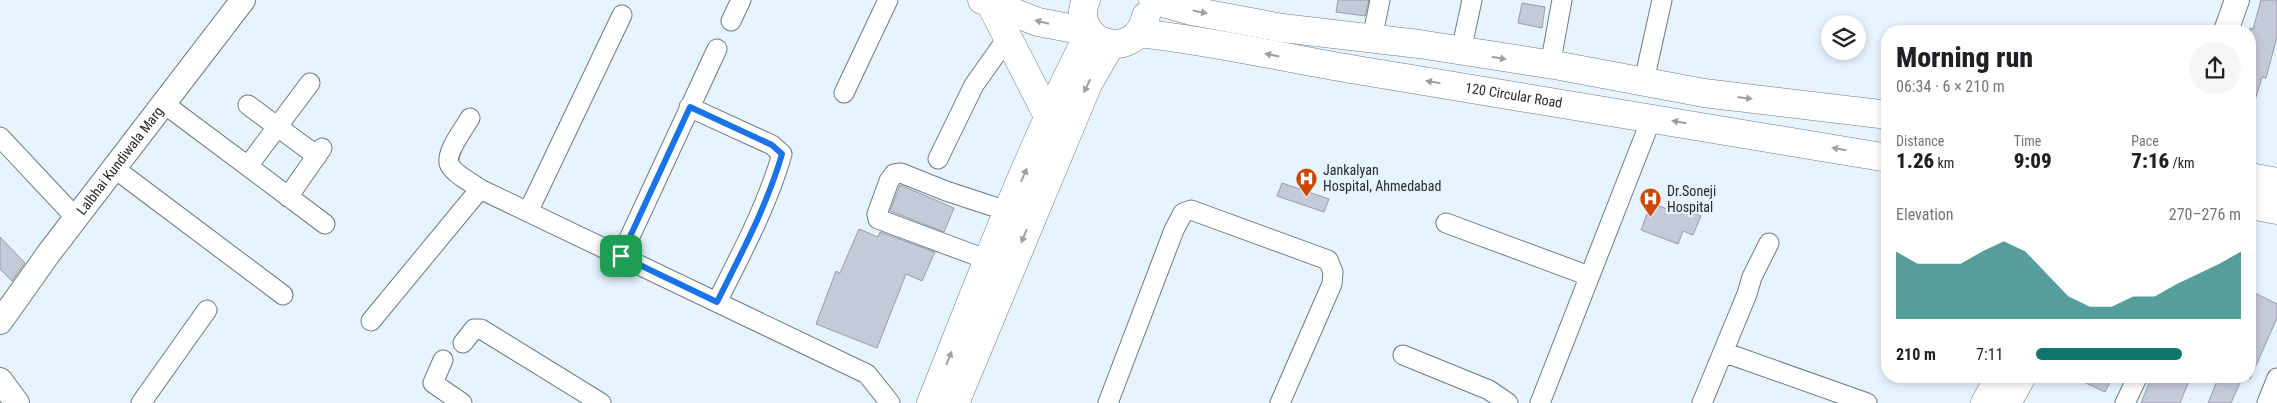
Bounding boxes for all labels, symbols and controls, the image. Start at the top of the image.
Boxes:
one-way arrow [1192,8,1207,16]
map controls [1821,15,1866,60]
button: layers [1821,15,1866,60]
one-way arrow [1035,18,1050,26]
text: Morning run [1896,41,2033,74]
button: share [2189,42,2241,94]
one-way arrow [1265,51,1280,59]
one-way arrow [1491,54,1507,62]
one-way arrow [1424,77,1440,85]
text: 06:34 · 6 × 210 m [1896,77,2005,96]
one-way arrow [1083,79,1091,94]
street label: 120 Circular Road [1464,79,1564,111]
one-way arrow [1738,94,1754,102]
street label: Lalbhai Kundiwala Marg [73,103,166,218]
one-way arrow [1671,117,1687,125]
text: Distance [1896,133,1944,149]
text: Time [2014,133,2041,149]
text: Pace [2131,133,2159,149]
one-way arrow [1831,145,1847,153]
text: 1.26 [1896,149,1934,173]
text: 9:09 [2014,149,2052,173]
text: 7:16 [2131,149,2169,173]
text: km [1934,155,1954,171]
text: /km [2169,155,2195,171]
place label: Jankalyan Hospital, Ahmedabad [1323,162,1441,194]
hospital icon: Jankalyan Hospital, Ahmedabad [1295,166,1319,197]
one-way arrow [1020,168,1028,182]
place label: Dr.Soneji Hospital [1667,183,1716,215]
hospital icon: Dr.Soneji Hospital [1639,187,1663,218]
text: Elevation [1896,205,1954,224]
text: 270–276 m [2169,205,2241,224]
one-way arrow [1019,229,1027,243]
pin [600,235,642,277]
icon: arrive [607,242,635,270]
text: 210 m [1896,345,1936,364]
text: 7:11 [1976,345,2003,364]
one-way arrow [946,351,954,365]

